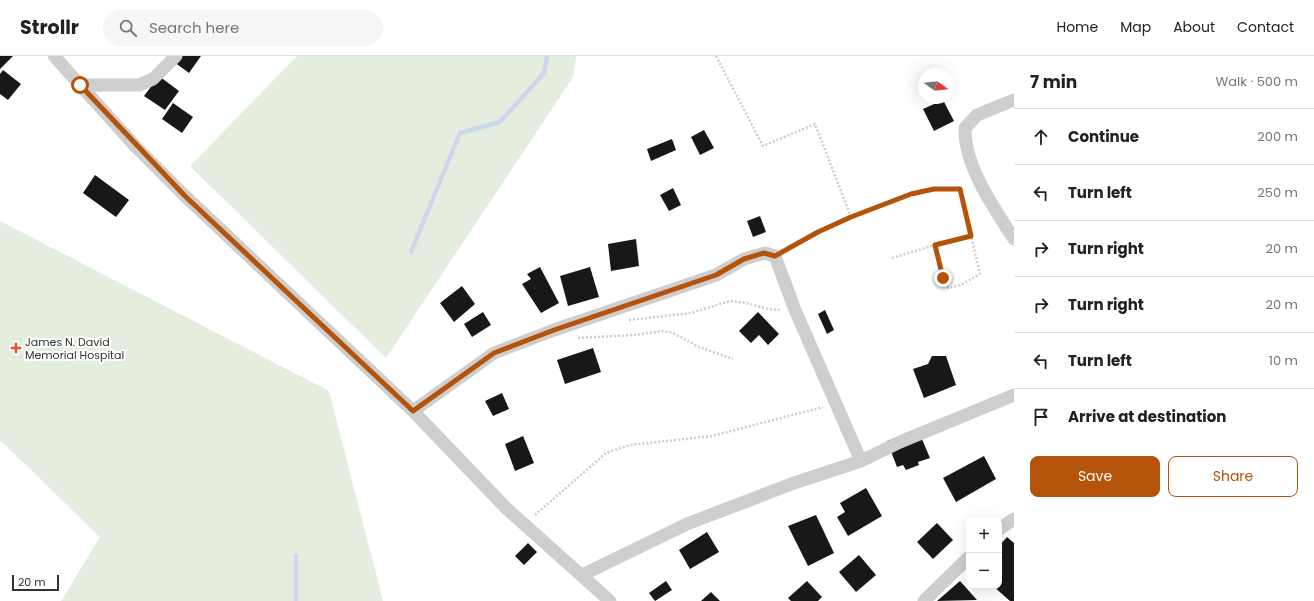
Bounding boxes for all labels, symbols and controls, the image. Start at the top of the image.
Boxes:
search box [103,10,383,46]
text: Strollr [20,14,79,41]
icon: search [117,17,139,39]
text: Search here [149,17,239,38]
text: Home [1056,17,1098,37]
text: Map [1120,17,1151,37]
text: About [1173,17,1215,37]
text: Contact [1237,17,1294,37]
north arrow [918,68,954,104]
text: 7 min [1030,70,1077,94]
text: Walk · 500 m [1216,72,1298,91]
route start [71,76,89,94]
icon: ahead [1030,126,1052,148]
text: Continue [1068,126,1139,147]
text: 200 m [1257,127,1298,146]
icon: left [1030,182,1052,204]
text: Turn left [1068,182,1132,203]
text: 250 m [1257,183,1298,202]
icon: right [1030,238,1052,260]
text: Turn right [1068,238,1144,259]
text: 20 m [1265,239,1298,258]
route end [934,269,952,287]
icon: right [1030,294,1052,316]
text: Turn right [1068,294,1144,315]
text: 20 m [1265,295,1298,314]
place label: James N. David Memorial Hospital [25,334,124,363]
marker: James N. David Memorial Hospital [10,342,22,354]
icon: left [1030,350,1052,372]
text: Turn left [1068,350,1132,371]
text: 10 m [1269,351,1298,370]
icon: arrive [1030,406,1052,428]
text: Arrive at destination [1068,406,1226,427]
button: Save [1030,456,1160,497]
button: Share [1168,456,1298,497]
map controls [966,517,1002,589]
button: + [966,517,1002,553]
button: − [966,553,1002,589]
scale bar [12,573,59,592]
text: 20 m [18,574,46,590]

